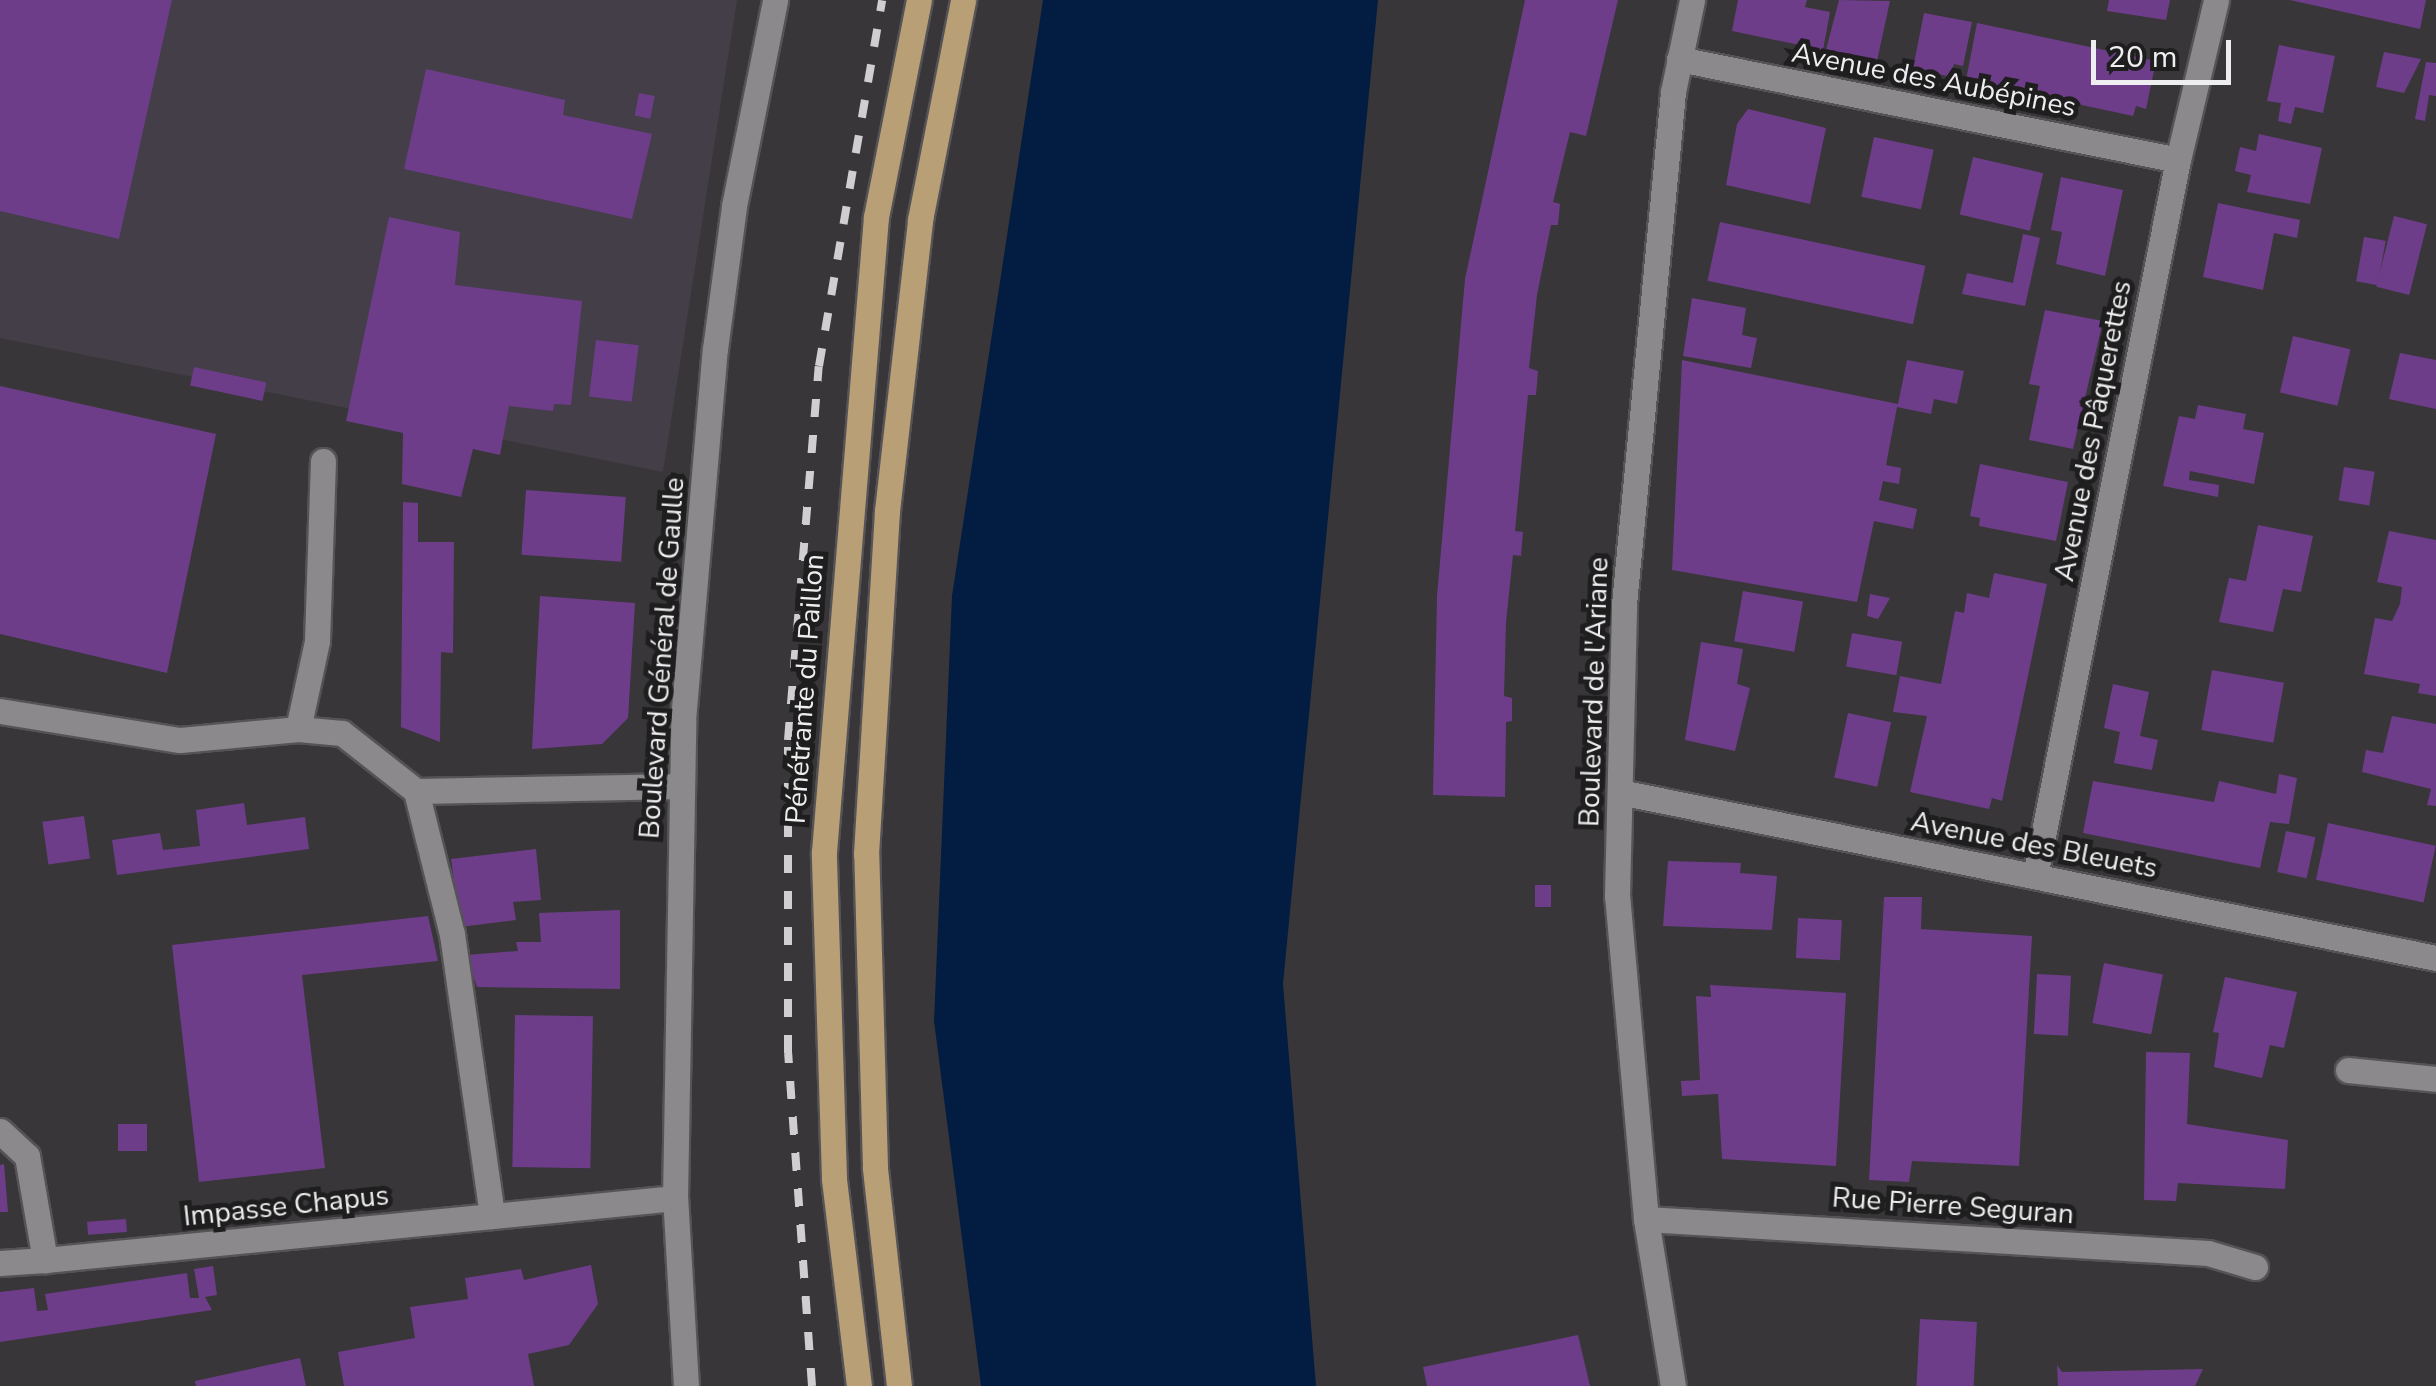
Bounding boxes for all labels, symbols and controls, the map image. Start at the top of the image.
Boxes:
scale bar [2096,20,2236,82]
street label: Avenue des Aubépines [1789,36,2079,124]
text: 20 m [2108,37,2177,78]
street label: Avenue des Pâquerettes [2047,278,2139,584]
street label: Boulevard Général de Gaulle [633,476,691,840]
street label: Pénétrante du Paillon [779,553,831,825]
street label: Boulevard de l'Ariane [1573,557,1615,827]
street label: Avenue des Bleuets [1908,805,2160,885]
street label: Impasse Chapus [182,1179,390,1233]
street label: Rue Pierre Seguran [1831,1181,2075,1231]

